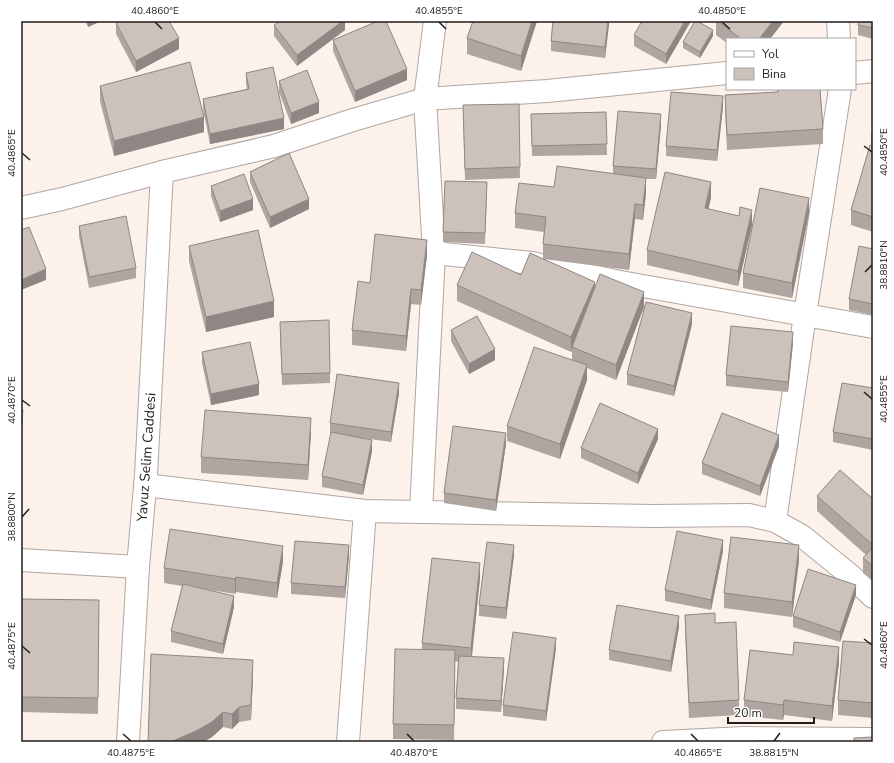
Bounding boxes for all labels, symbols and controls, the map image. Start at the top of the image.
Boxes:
text: 40.4860°E [131,4,179,18]
text: 40.4855°E [415,4,463,18]
text: 40.4850°E [698,4,746,18]
legend [726,38,856,90]
text: Yol [761,46,779,62]
text: Bina [762,66,786,82]
text: 40.4850°E [877,128,891,176]
text: 40.4865°E [5,129,19,177]
text: 38.8810°N [877,240,891,290]
text: 40.4855°E [877,375,891,423]
text: 40.4870°E [5,376,19,424]
street label: Yavuz Selim Caddesi [132,392,160,523]
text: 38.8800°N [5,492,19,542]
text: 40.4860°E [877,621,891,669]
text: 40.4875°E [5,622,19,670]
scale bar [728,699,814,725]
text: 20 m [734,705,762,721]
text: 40.4875°E [107,746,155,760]
text: 40.4870°E [390,746,438,760]
text: 40.4865°E [674,746,722,760]
text: 38.8815°N [749,746,799,760]

